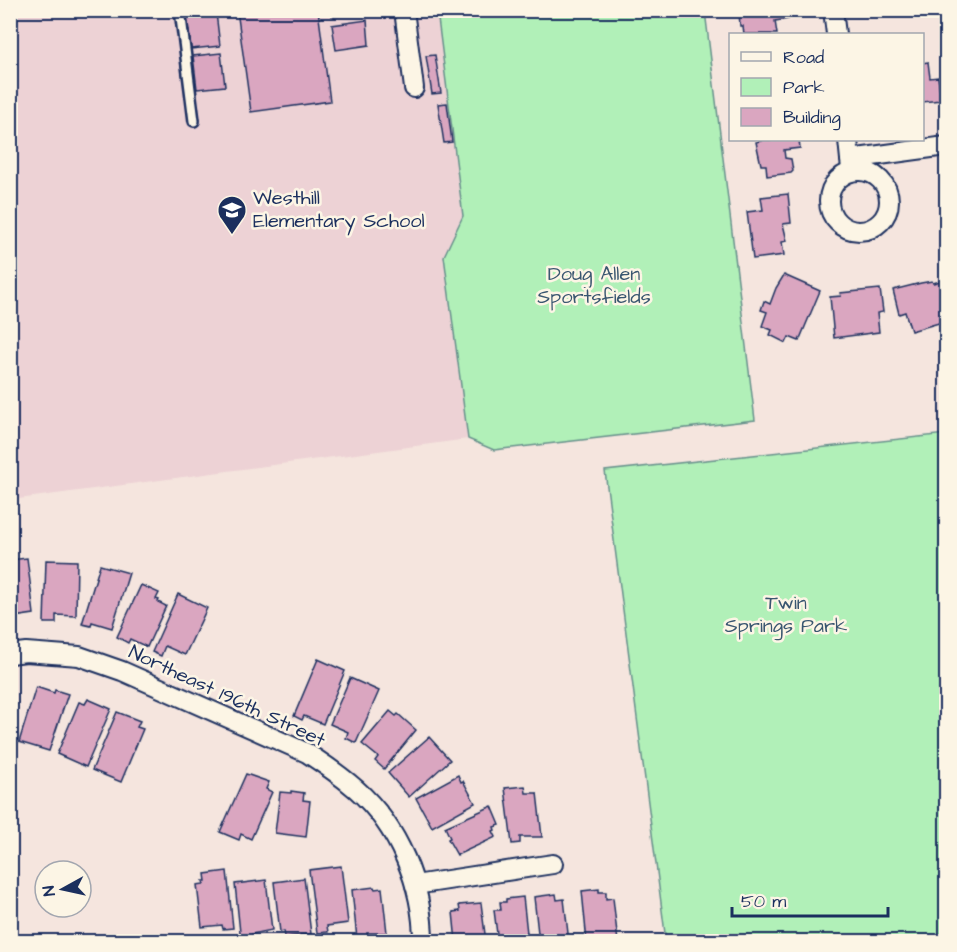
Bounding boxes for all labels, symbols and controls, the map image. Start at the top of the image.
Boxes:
legend [729,33,924,141]
text: Road [783,45,824,70]
text: Park [783,75,825,100]
text: Building [783,105,841,131]
place label: Westhill Elementary School [253,184,425,236]
school or university icon: Westhill Elementary School [216,194,248,236]
park label: Doug Allen Sportsfields [537,260,651,311]
park label: Twin Springs Park [725,589,847,641]
street label: Northeast 196th Street [124,638,330,754]
north arrow [33,859,93,919]
scale bar [732,880,888,918]
text: N [38,884,61,897]
text: 50 m [741,889,786,914]

